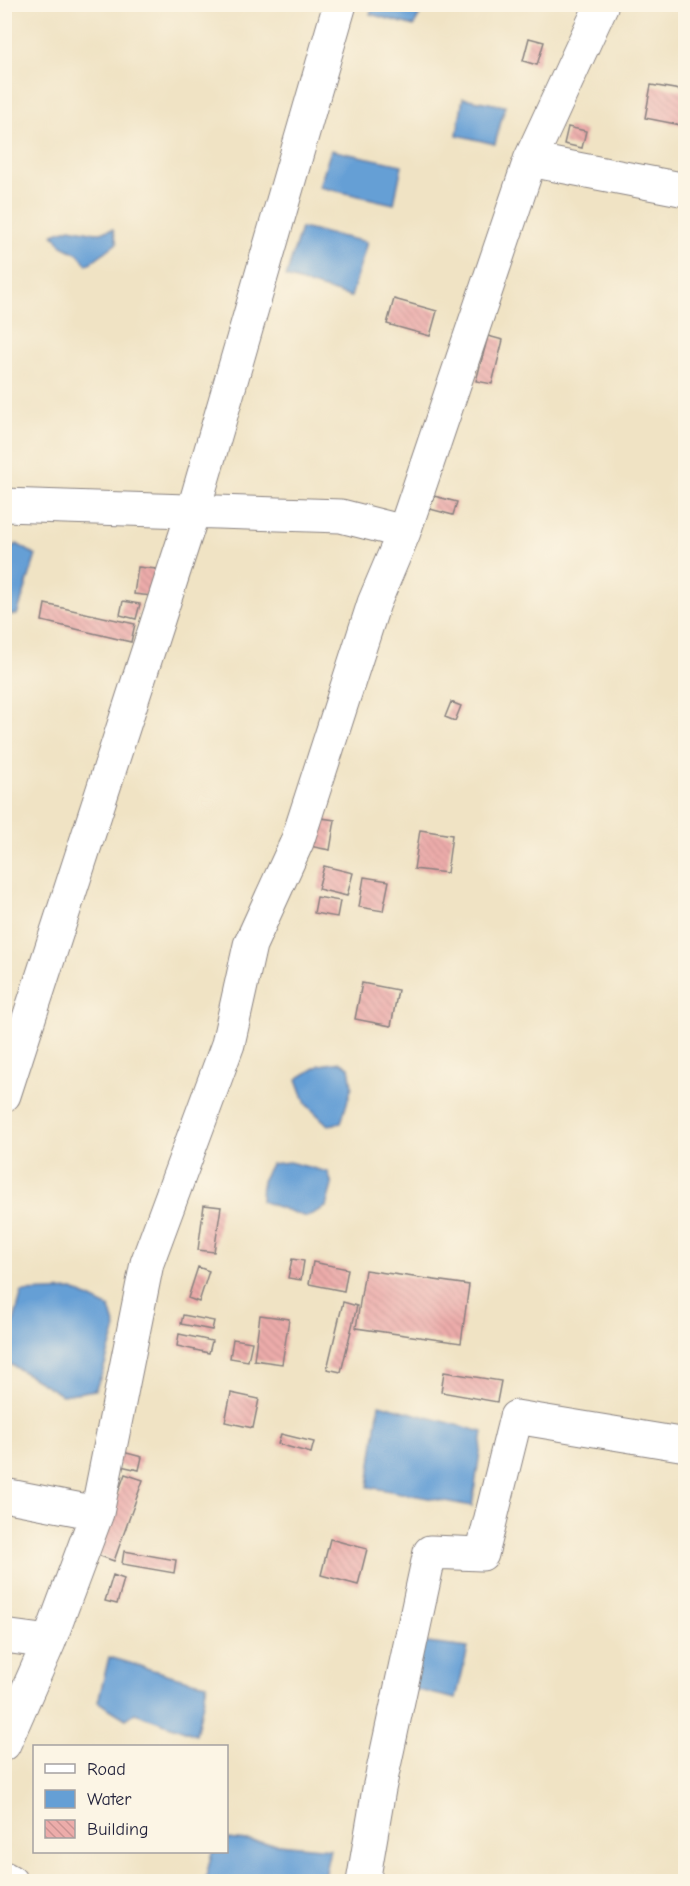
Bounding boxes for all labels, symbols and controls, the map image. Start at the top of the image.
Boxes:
legend [33,1745,228,1853]
text: Road [87,1759,126,1780]
text: Water [87,1789,132,1810]
text: Building [87,1819,149,1840]

